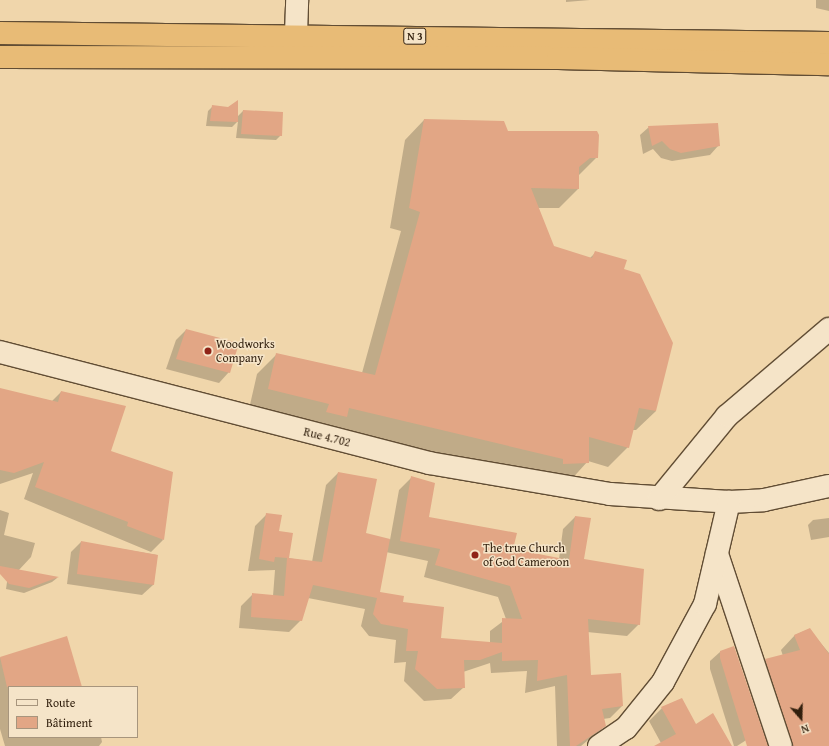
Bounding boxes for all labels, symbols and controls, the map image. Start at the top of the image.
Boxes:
road number: N 3 [403,27,427,45]
place label: Woodworks Company [216,337,275,365]
marker: Woodworks Company [203,346,213,356]
street label: Rue 4.702 [302,424,352,450]
place label: The true Church of God Cameroon [483,541,569,569]
marker: The true Church of God Cameroon [470,550,480,560]
legend [8,686,138,738]
text: Route [46,694,75,711]
north arrow [781,698,821,738]
text: Bâtiment [46,714,93,731]
text: N [799,720,811,738]

